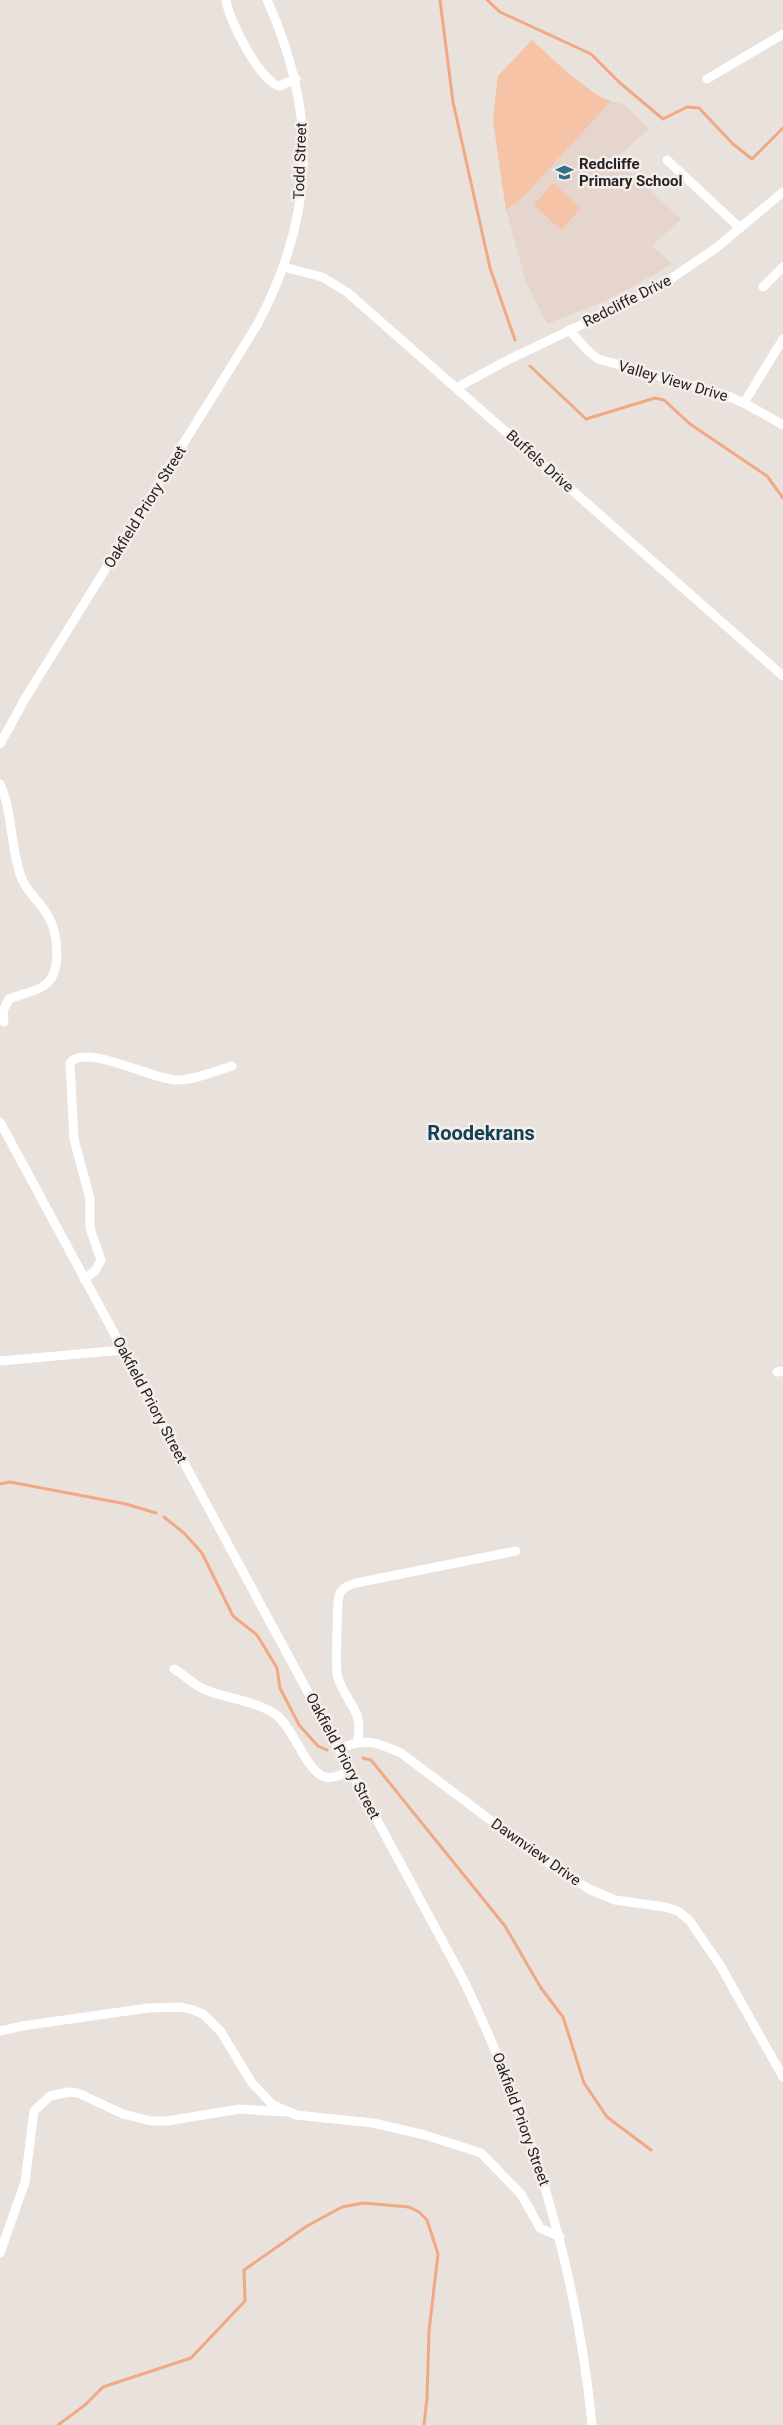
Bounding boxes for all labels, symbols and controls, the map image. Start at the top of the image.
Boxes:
street label: Todd Street [290,122,310,200]
place label: Redcliffe Primary School [579,155,682,190]
school or university icon: Redcliffe Primary School [555,163,575,183]
street label: Redcliffe Drive [580,271,674,331]
street label: Valley View Drive [616,357,730,405]
street label: Buffels Drive [503,426,577,496]
street label: Oakfield Priory Street [100,443,190,571]
district label: Roodekrans [427,1121,535,1145]
street label: Oakfield Priory Street [109,1334,191,1466]
street label: Oakfield Priory Street [302,1690,384,1822]
street label: Dawnview Drive [488,1814,584,1890]
street label: Oakfield Priory Street [489,2050,554,2188]

